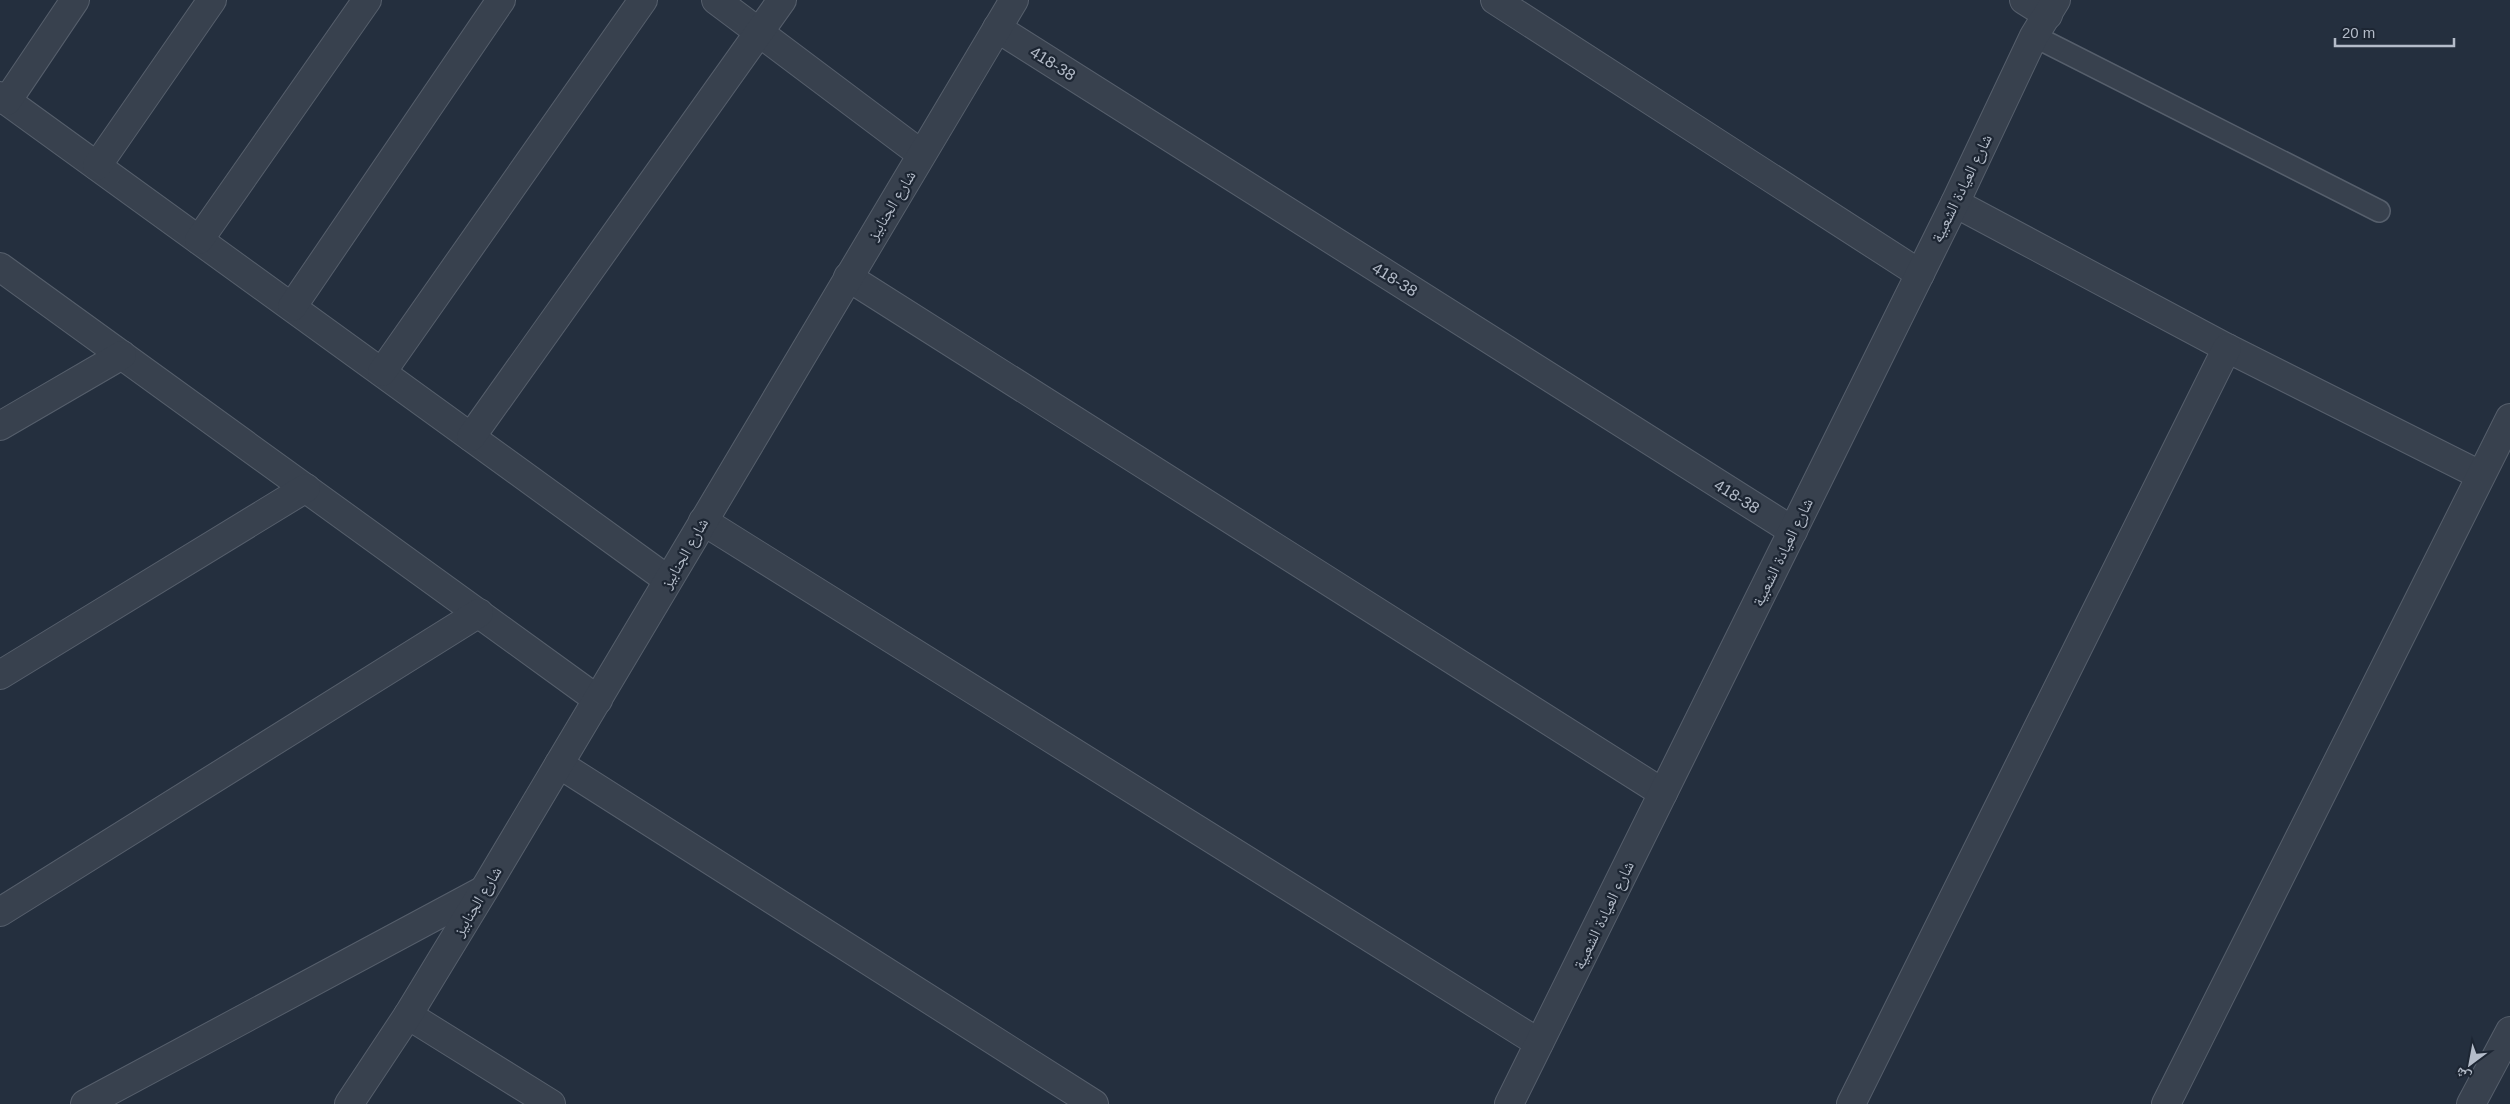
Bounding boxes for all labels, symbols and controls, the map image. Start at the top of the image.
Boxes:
scale bar [2335,15,2454,47]
text: 20 m [2342,24,2375,41]
street label: 418-38 [1027,43,1078,84]
street label: شارع العيادة الشعبية [1928,131,1997,246]
street label: شارع الجنابيز [864,167,921,245]
street label: 418-38 [1369,259,1420,300]
street label: 418-38 [1711,476,1762,517]
street label: شارع العيادة الشعبية [1749,495,1818,610]
street label: شارع الجنابيز [657,515,713,593]
street label: شارع العيادة الشعبية [1570,858,1639,973]
street label: شارع الجنابيز [450,863,507,941]
north arrow [2445,1039,2495,1089]
text: ش [2452,1063,2474,1086]

